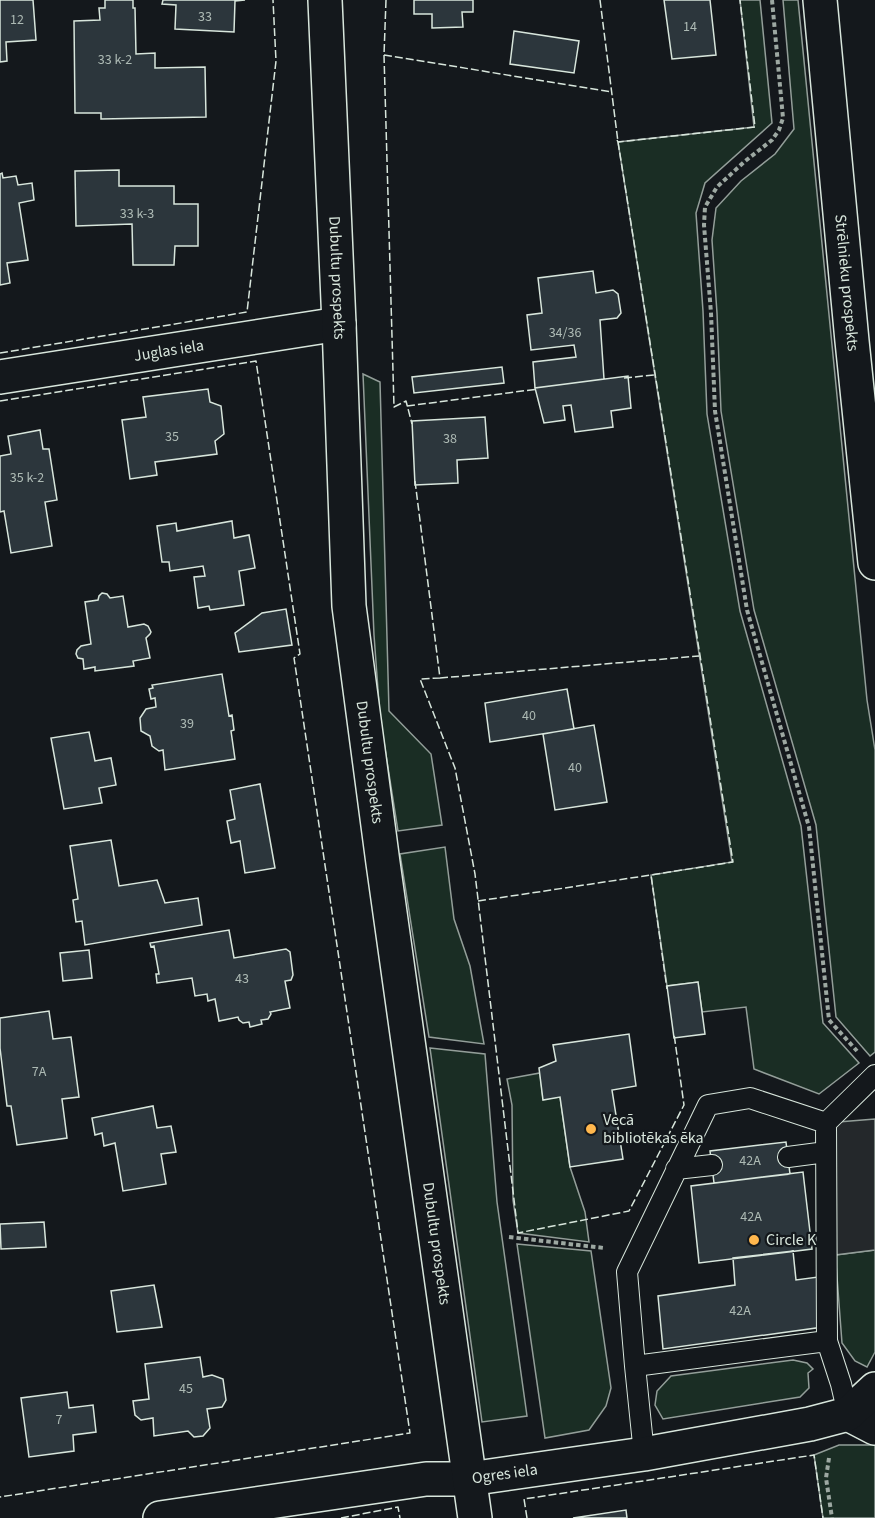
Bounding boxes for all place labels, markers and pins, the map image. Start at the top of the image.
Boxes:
place label: Vecā bibliotēkas ēka [603,1109,704,1149]
marker: Vecā bibliotēkas ēka [584,1122,598,1136]
place label: Circle K [766,1229,817,1251]
marker: Circle K [747,1233,761,1247]

